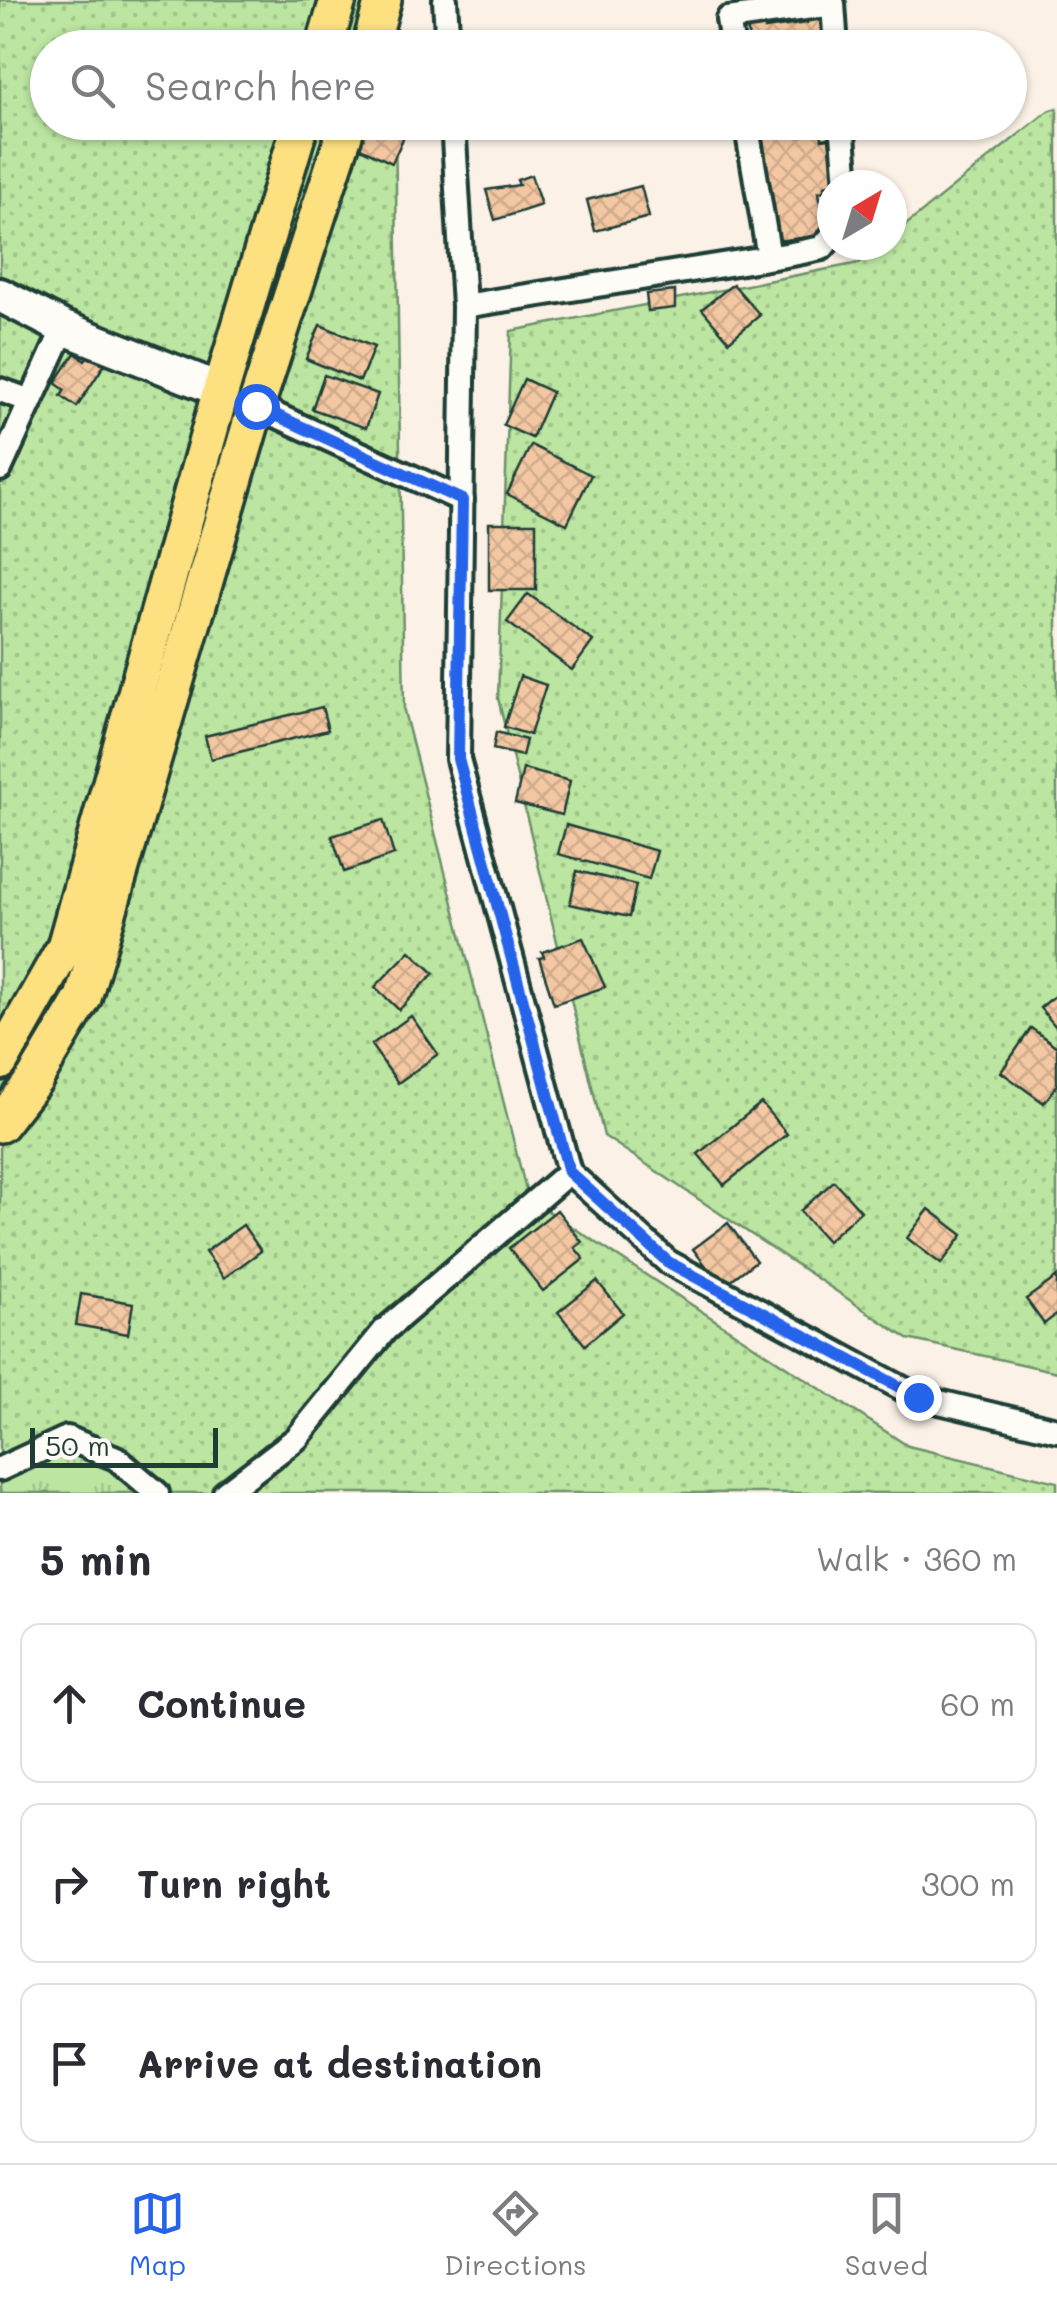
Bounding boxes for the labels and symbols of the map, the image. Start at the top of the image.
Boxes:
north arrow [817,170,907,260]
route start [234,384,280,430]
route end [896,1375,942,1421]
scale bar [30,1423,218,1468]

